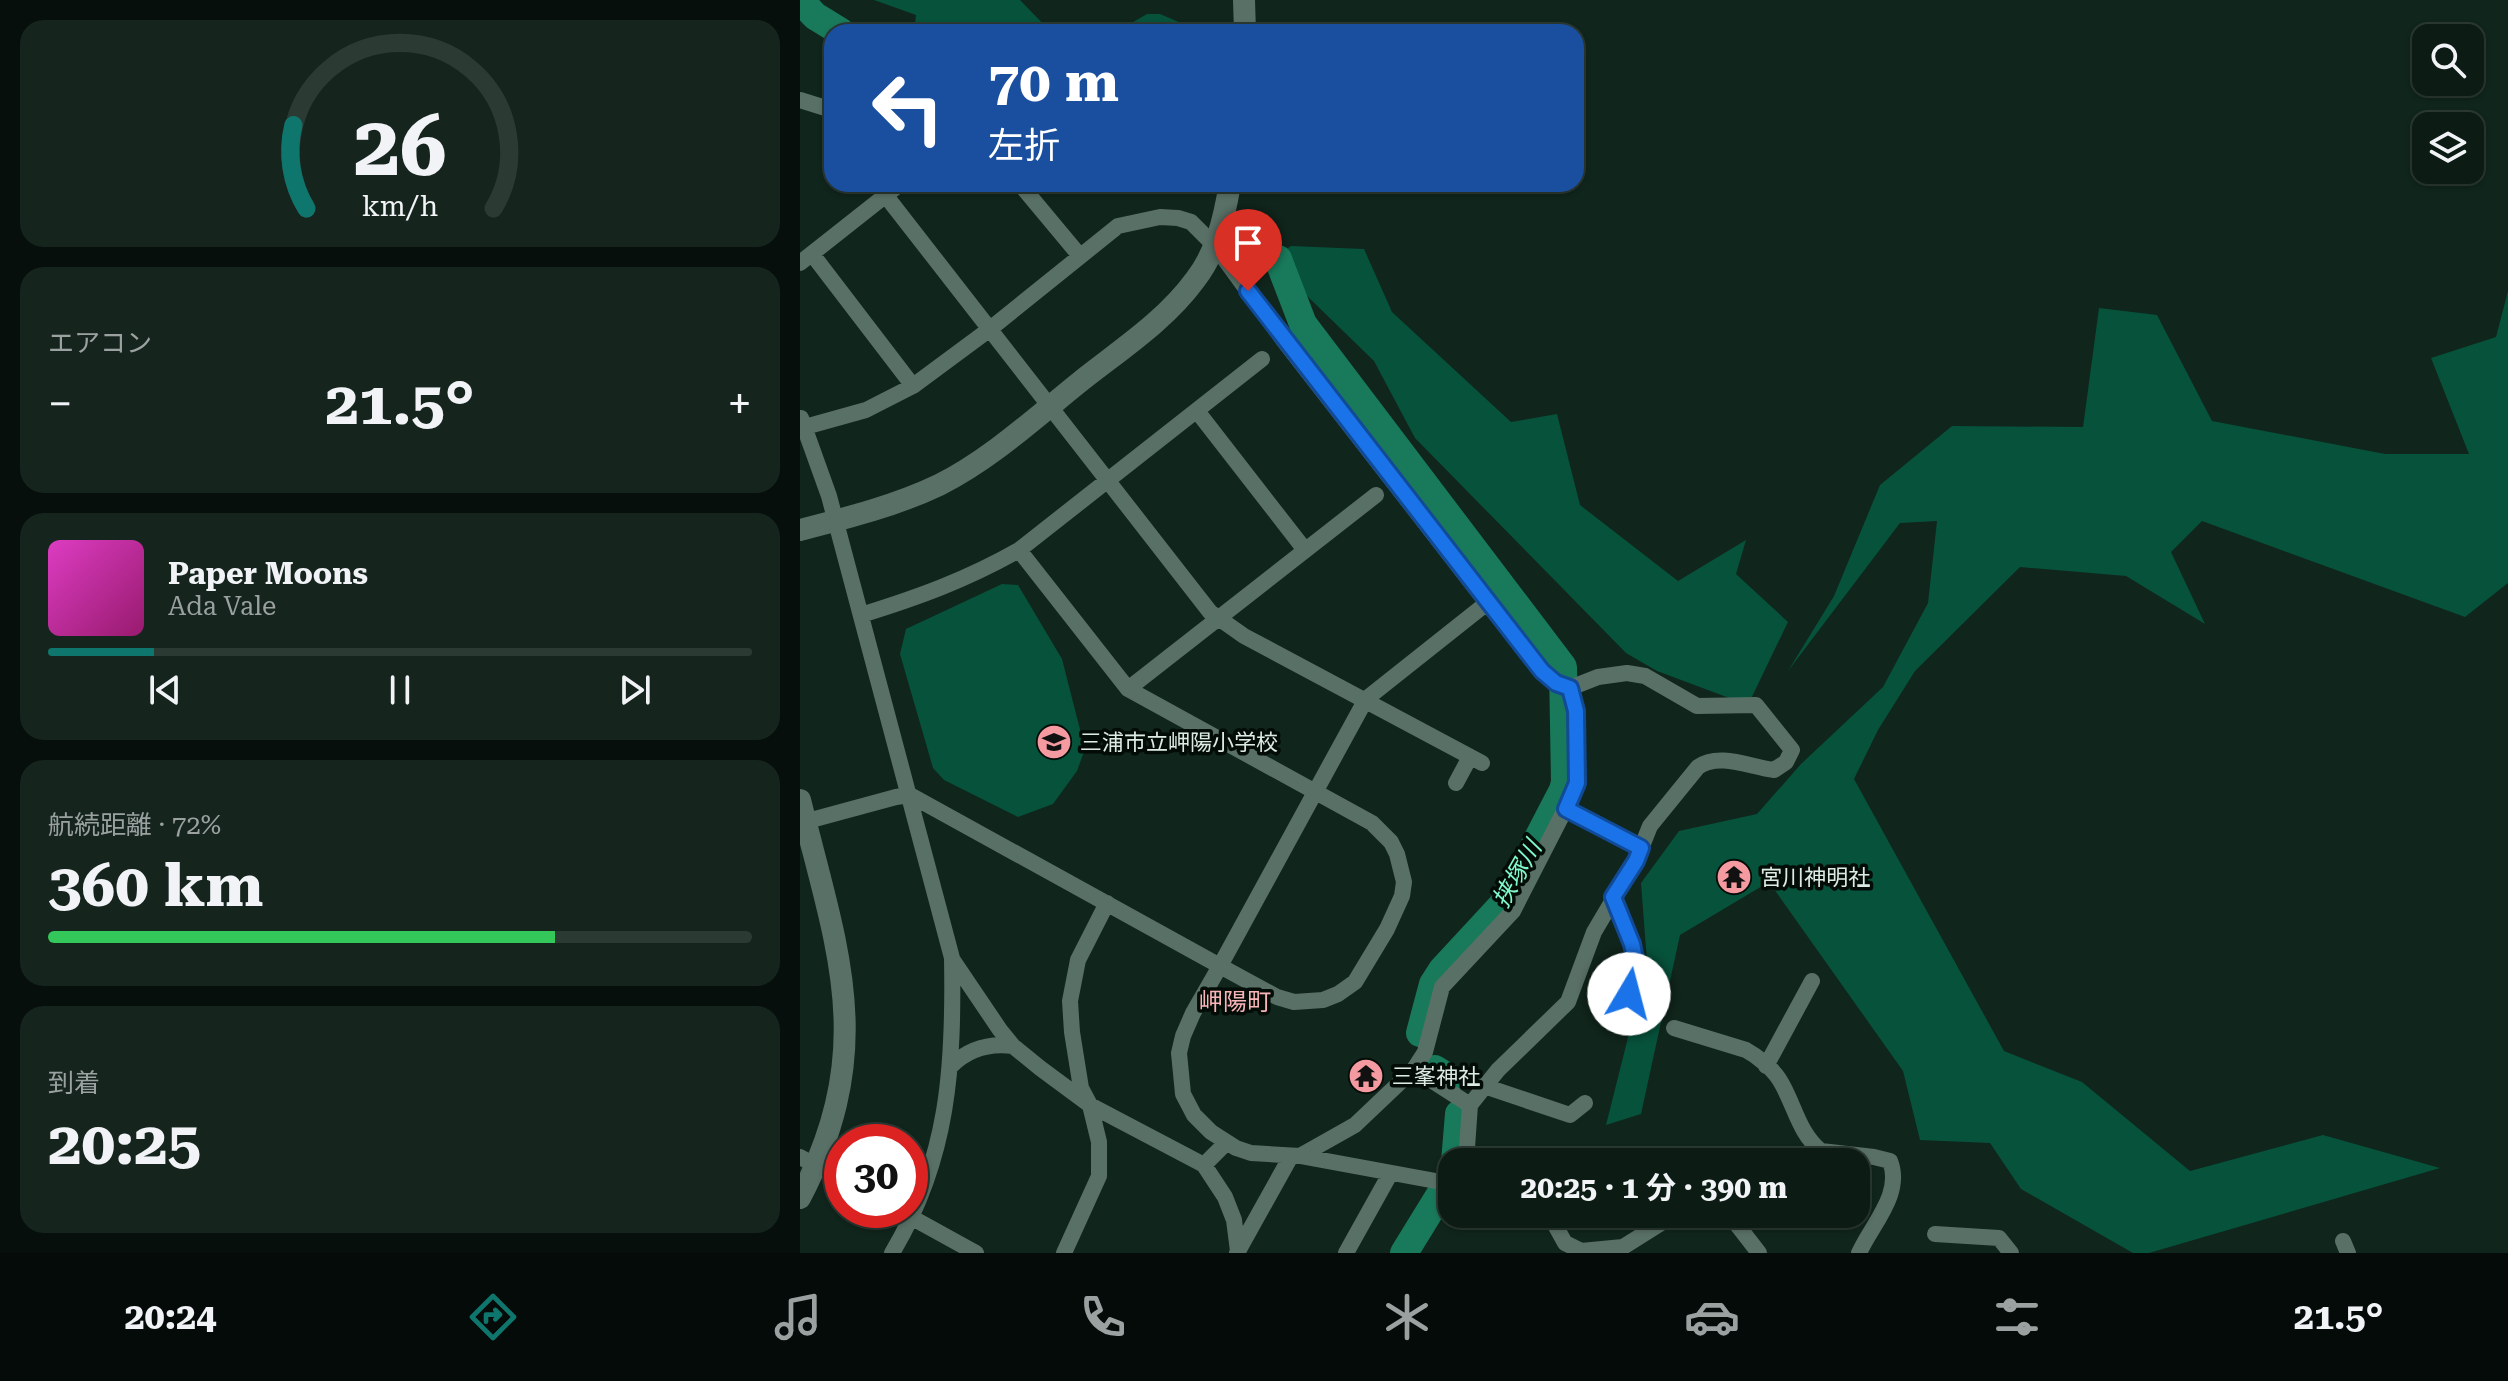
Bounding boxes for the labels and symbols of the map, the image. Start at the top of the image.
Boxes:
pin [1214,209,1282,291]
school or university icon: 三浦市立岬陽小学校 [1035,723,1073,761]
place label: 三浦市立岬陽小学校 [1080,730,1278,755]
water label: 挟塚川 [1487,833,1549,912]
temple icon: 宮川神明社 [1715,858,1753,896]
place label: 宮川神明社 [1760,865,1870,890]
position arrow [1587,952,1671,1036]
district label: 岬陽町 [1199,988,1271,1016]
temple icon: 三峯神社 [1347,1057,1385,1095]
place label: 三峯神社 [1392,1064,1480,1089]
speed limit sign: 30 [824,1124,928,1228]

